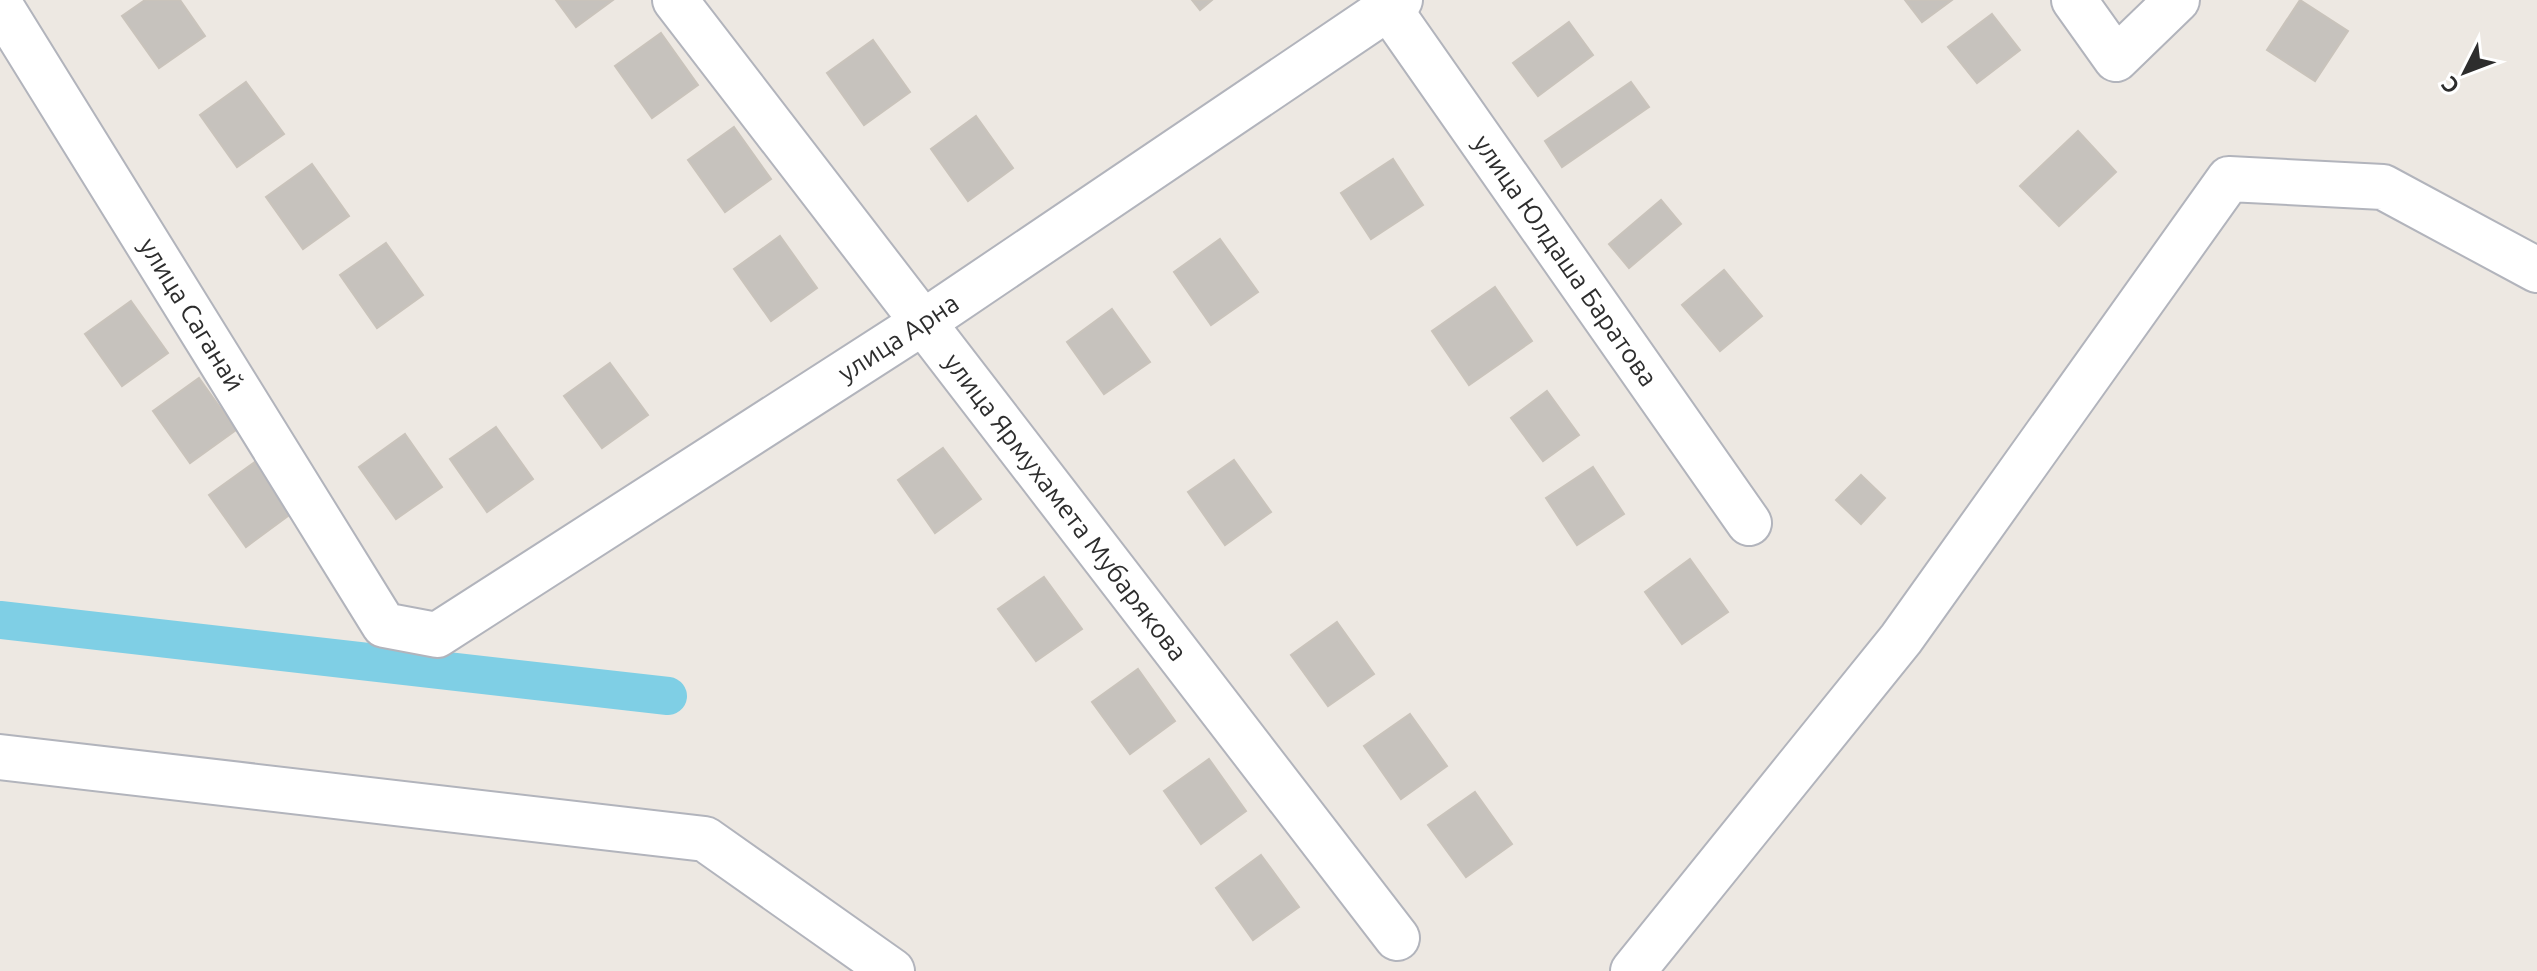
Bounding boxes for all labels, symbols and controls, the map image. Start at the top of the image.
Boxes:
north arrow [2425,32,2505,112]
text: С [2436,72,2464,99]
street label: улица Юлдаша Баратова [1468,129,1664,392]
street label: улица Саганай [134,232,250,396]
street label: улица Арна [832,288,964,387]
street label: улица Ярмухамета Мубарякова [938,347,1193,666]

